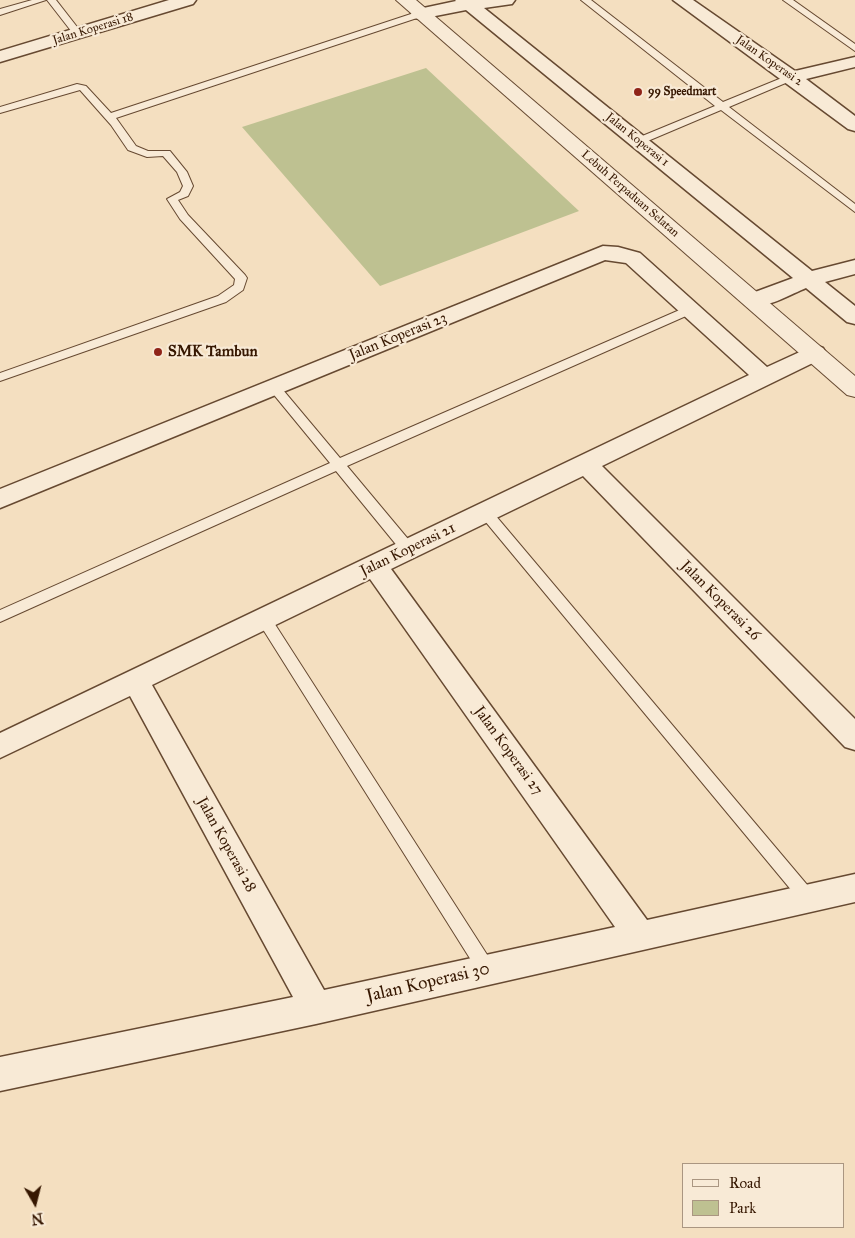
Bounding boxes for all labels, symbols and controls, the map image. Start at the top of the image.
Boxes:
street label: Jalan Koperasi 18 [51,10,135,48]
street label: Jalan Koperasi 2 [733,33,805,89]
place label: 99 Speedmart [648,85,716,99]
marker: 99 Speedmart [632,86,644,98]
street label: Jalan Koperasi 1 [603,110,671,170]
street label: Lebuh Perpaduan Selatan [578,148,682,240]
street label: Jalan Koperasi 23 [346,309,450,365]
place label: SMK Tambun [168,343,258,361]
marker: SMK Tambun [152,346,164,358]
street label: Jalan Koperasi 21 [357,519,459,581]
street label: Jalan Koperasi 26 [676,557,764,645]
street label: Jalan Koperasi 27 [470,703,546,799]
street label: Jalan Koperasi 28 [192,794,260,896]
street label: Jalan Koperasi 30 [364,958,492,1008]
legend [682,1163,845,1228]
text: Road [729,1174,761,1192]
north arrow [10,1178,60,1228]
text: Park [729,1199,756,1217]
text: N [30,1209,44,1228]

